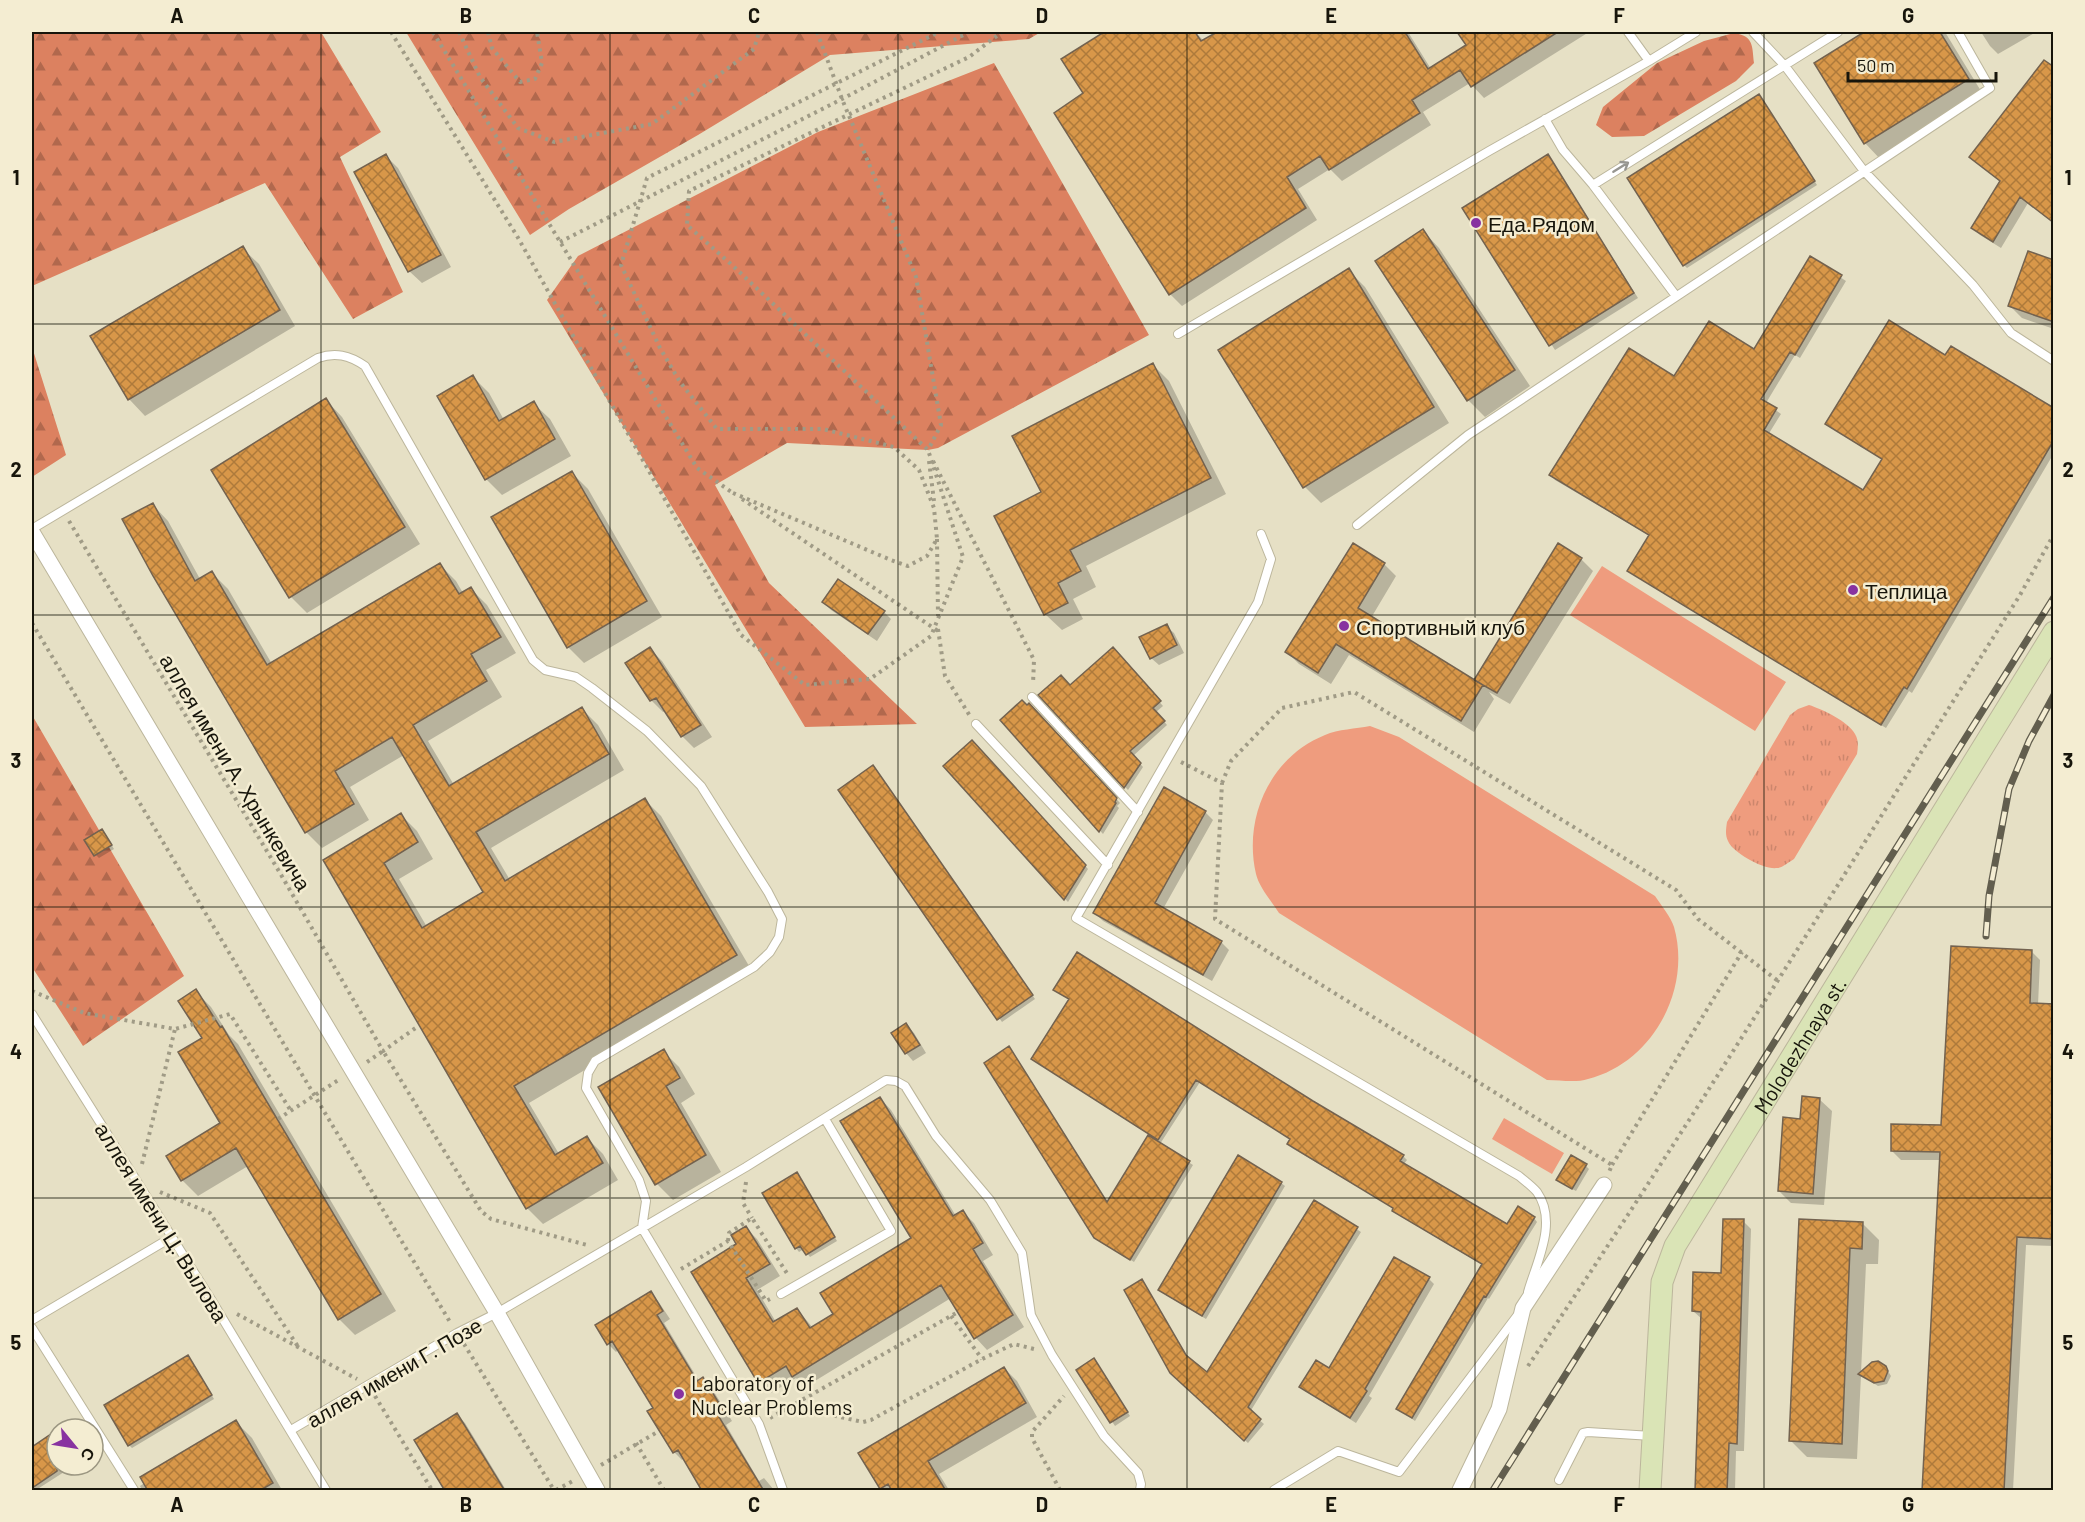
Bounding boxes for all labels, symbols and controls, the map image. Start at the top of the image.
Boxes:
text: A [170,3,184,27]
text: B [460,3,472,27]
text: C [748,3,760,27]
text: D [1036,3,1048,27]
text: E [1325,3,1337,27]
text: F [1613,3,1625,27]
text: G [1902,3,1914,27]
scale bar [1848,45,1996,83]
text: 50 m [1857,54,1895,76]
one-way arrow [1613,161,1630,174]
text: 1 [12,165,20,189]
text: 1 [2064,165,2072,189]
place label: Еда.Рядом [1488,211,1595,236]
marker: Еда.Рядом [1469,216,1483,230]
text: 2 [10,457,22,481]
text: 2 [2062,457,2074,481]
place label: Теплица [1865,578,1948,603]
marker: Теплица [1846,583,1860,597]
place label: Спортивный клуб [1356,614,1525,639]
marker: Спортивный клуб [1337,619,1351,633]
street label: аллея имени А. Хрынкевича [155,649,317,895]
text: 3 [11,748,21,772]
text: 3 [2063,748,2073,772]
street label: Molodezhnaya st. [1748,972,1851,1118]
text: 4 [10,1039,22,1063]
text: 4 [2062,1039,2074,1063]
street label: аллея имени Ц. Вылова [90,1118,234,1327]
street label: аллея имени Г. Позе [302,1312,486,1432]
text: 5 [11,1330,22,1354]
text: 5 [2063,1330,2074,1354]
place label: Laboratory of Nuclear Problems [691,1370,852,1419]
marker: Laboratory of Nuclear Problems [672,1387,686,1401]
north arrow [45,1417,105,1477]
text: С [77,1445,100,1465]
text: A [170,1492,184,1516]
text: B [460,1492,472,1516]
text: C [748,1492,760,1516]
text: D [1036,1492,1048,1516]
text: E [1325,1492,1337,1516]
text: F [1613,1492,1625,1516]
text: G [1902,1492,1914,1516]

